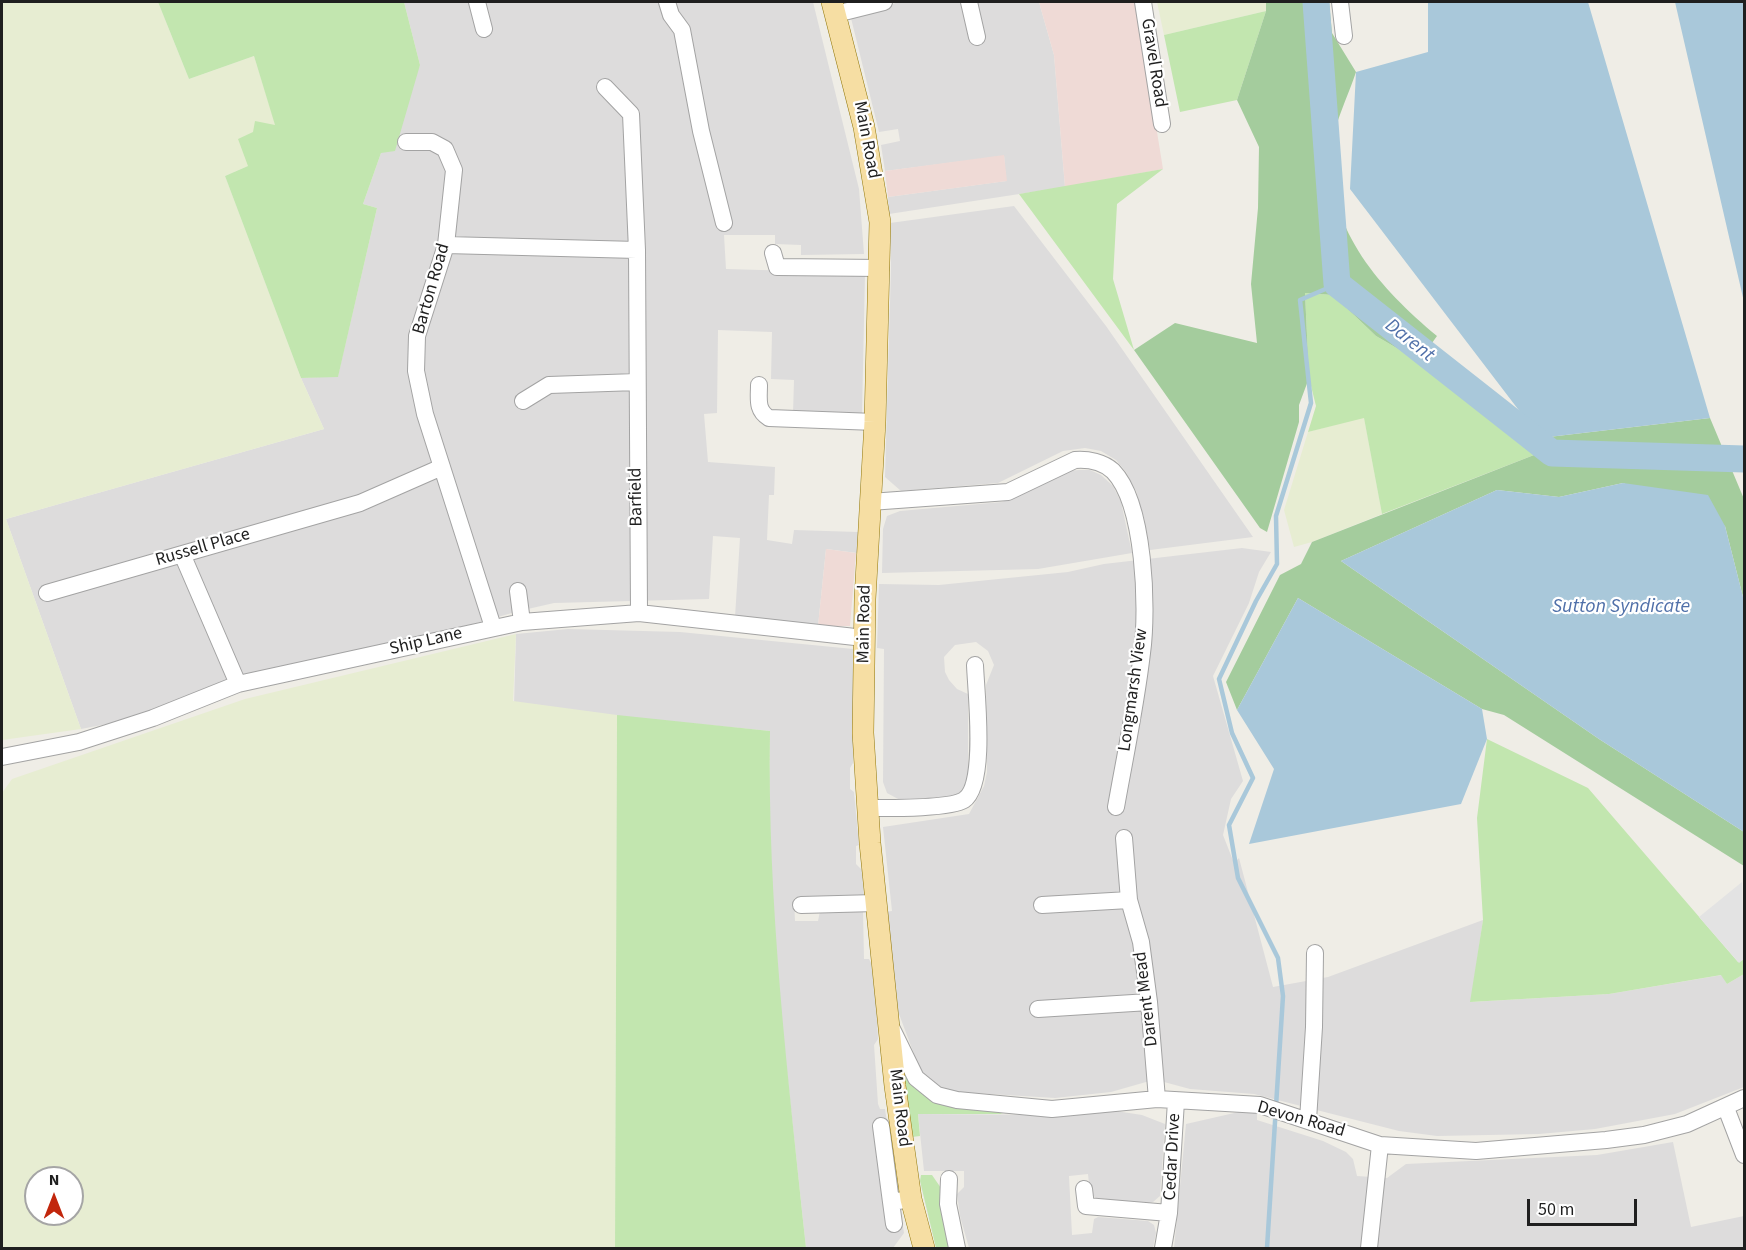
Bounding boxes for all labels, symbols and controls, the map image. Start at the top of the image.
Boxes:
street label: Gravel Road [1135,17,1171,109]
street label: Main Road [848,99,884,181]
street label: Barton Road [409,241,455,337]
water label: Darent [1380,314,1438,368]
street label: Barfield [626,467,648,527]
street label: Russell Place [153,524,253,572]
street label: Main Road [854,584,876,664]
water label: Sutton Syndicate [1552,596,1690,620]
street label: Ship Lane [388,623,464,661]
street label: Longmarsh View [1115,627,1153,753]
street label: Darent Mead [1130,950,1164,1048]
street label: Main Road [883,1068,915,1148]
street label: Devon Road [1255,1097,1347,1143]
street label: Cedar Drive [1160,1113,1186,1201]
north arrow [24,1166,84,1226]
text: N [49,1169,59,1191]
scale bar [1530,1187,1640,1225]
text: 50 m [1538,1197,1574,1222]

